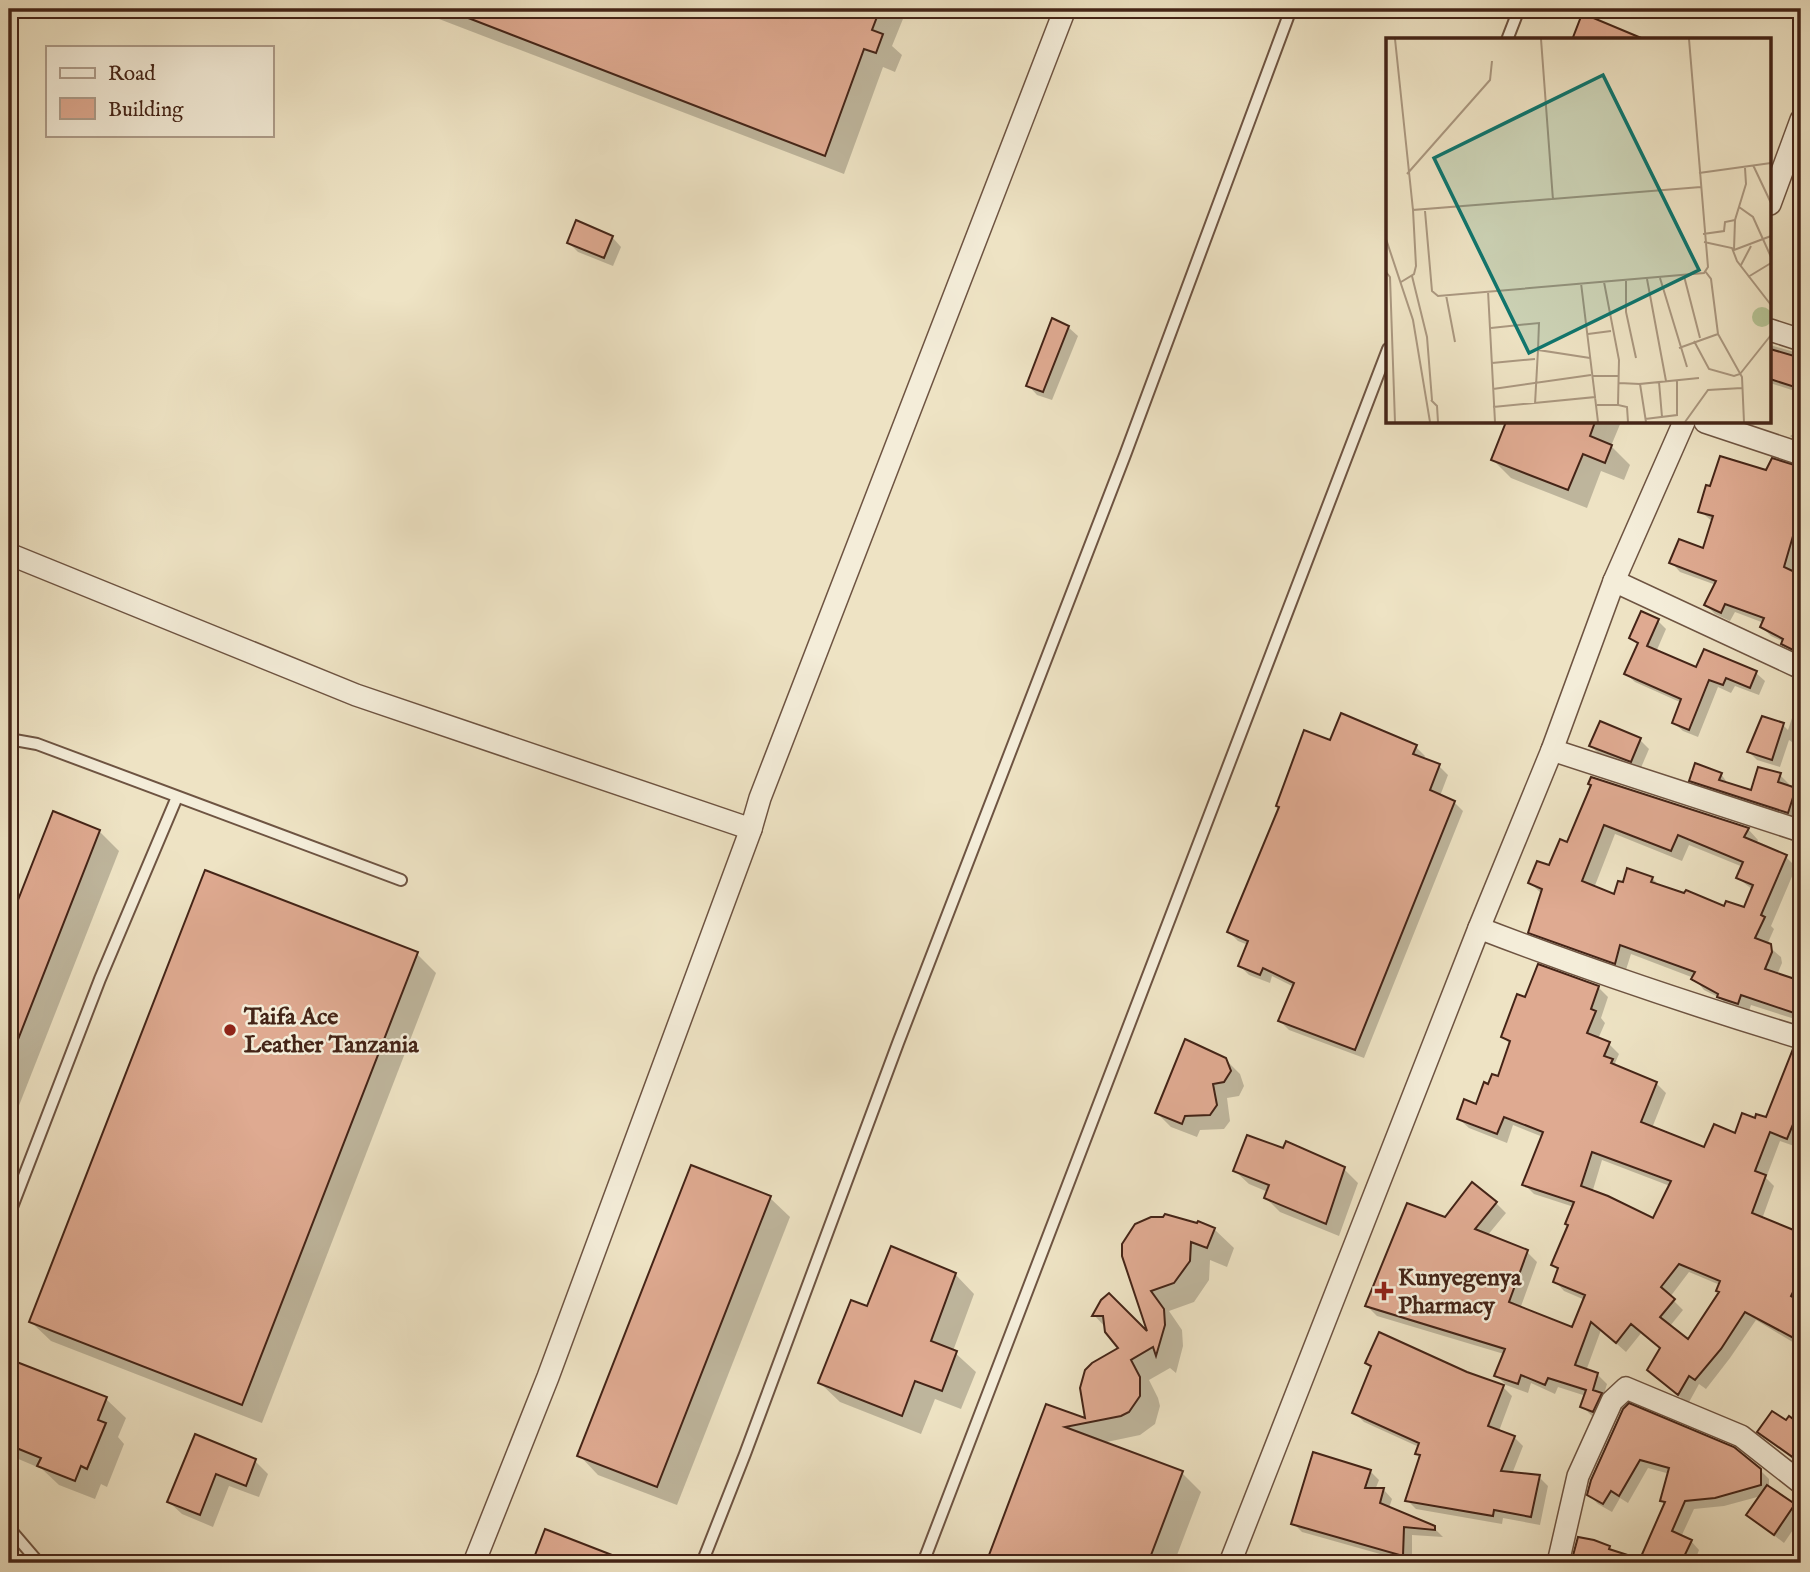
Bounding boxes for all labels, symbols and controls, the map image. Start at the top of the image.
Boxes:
inset map [1386,38,1772,424]
legend [46,46,273,136]
text: Road [108,61,156,88]
text: Building [108,97,184,124]
place label: Taifa Ace Leather Tanzania [243,1002,419,1061]
marker: Taifa Ace Leather Tanzania [222,1022,238,1038]
place label: Kunyegenya Pharmacy [1398,1263,1522,1322]
marker: Kunyegenya Pharmacy [1376,1283,1392,1299]

